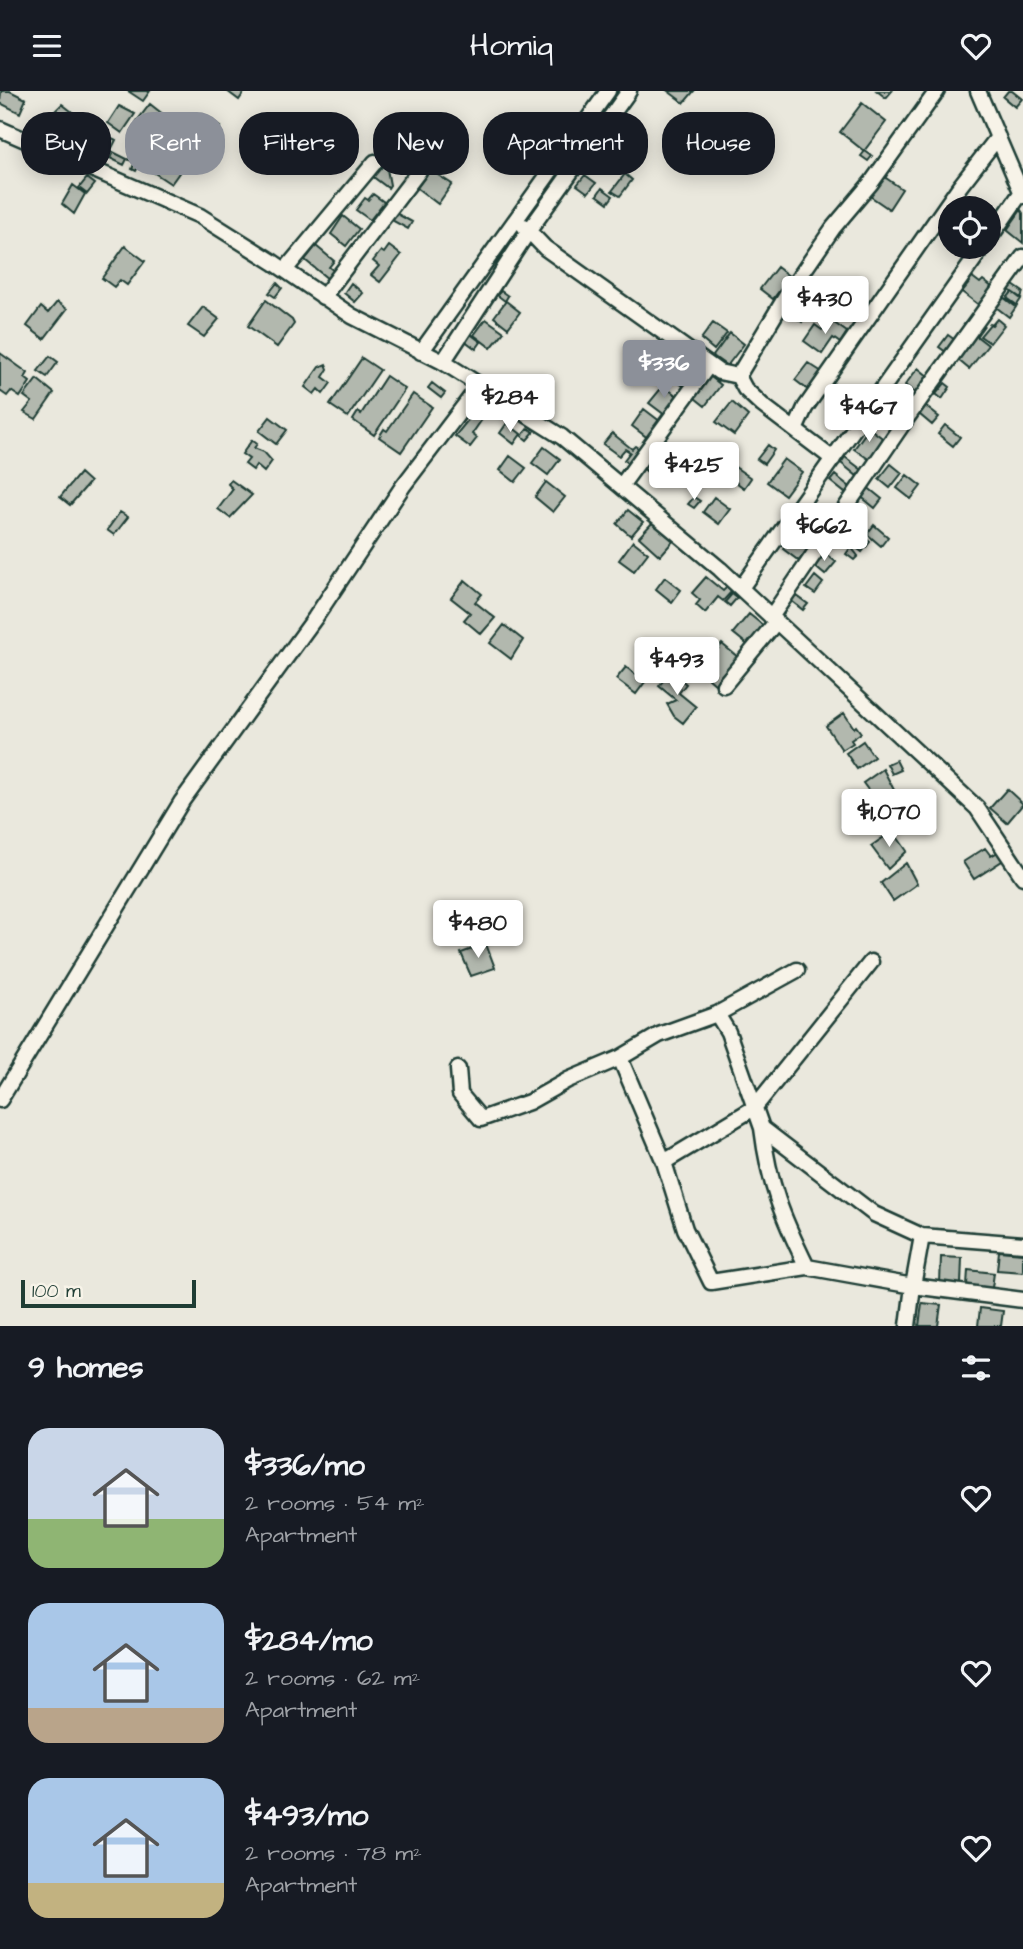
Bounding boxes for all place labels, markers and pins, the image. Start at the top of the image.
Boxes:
pin: $430 [784,277,866,336]
pin: $336 [623,341,705,400]
pin: $284 [469,375,551,434]
pin: $467 [828,385,910,444]
pin: $425 [653,443,735,502]
pin: $662 [783,503,865,563]
pin: $493 [636,637,718,697]
pin: $1,070 [832,789,946,849]
pin: $480 [437,901,519,960]

